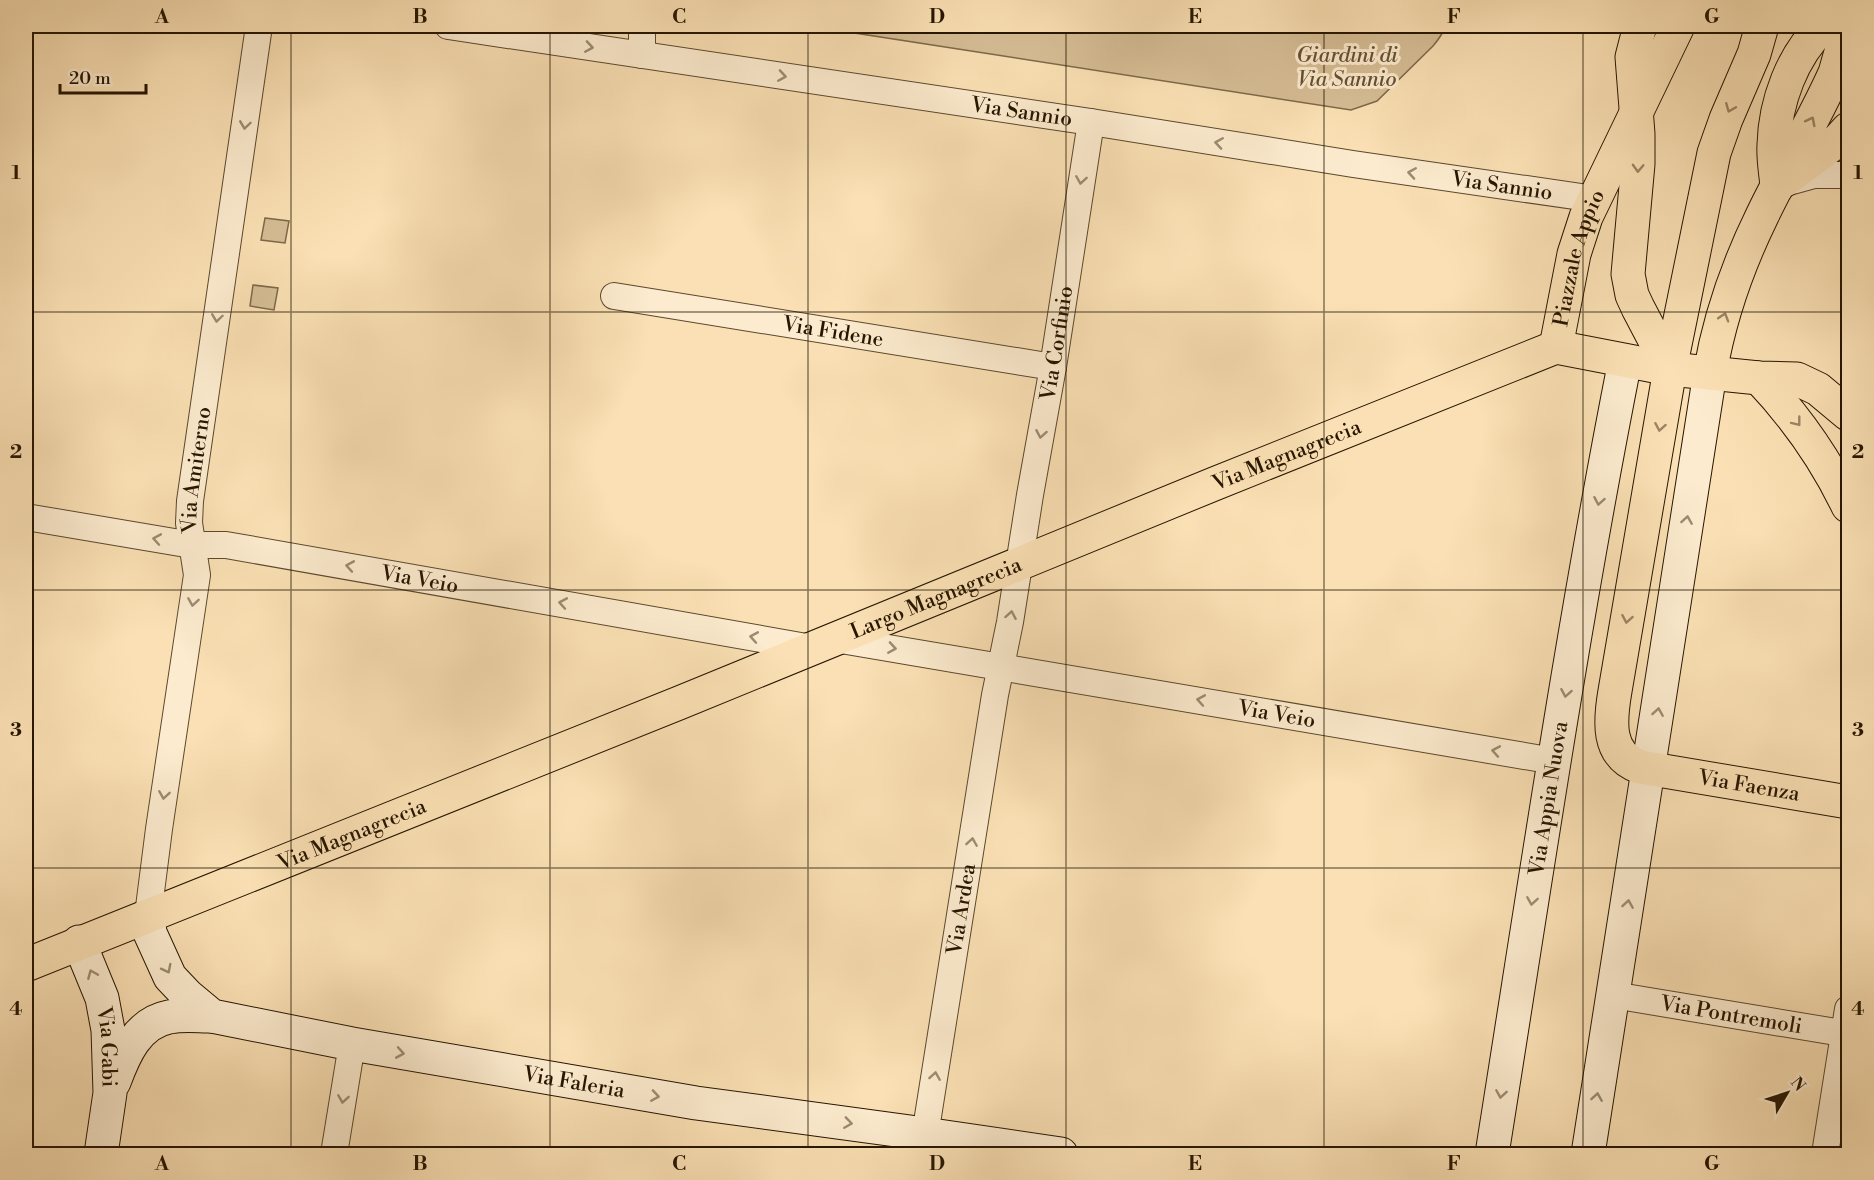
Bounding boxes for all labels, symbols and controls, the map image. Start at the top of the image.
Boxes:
text: A [154,5,170,30]
text: B [412,5,428,30]
text: C [672,5,686,30]
text: D [929,5,945,30]
text: E [1188,5,1202,30]
text: F [1447,5,1461,30]
text: G [1704,5,1720,30]
one-way arrow [584,40,594,52]
park label: Giardini di Via Sannio [1296,43,1398,93]
scale bar [60,57,146,95]
text: 20 m [69,67,111,90]
one-way arrow [777,69,786,81]
street label: Via Sannio [968,92,1074,133]
one-way arrow [1725,102,1737,113]
one-way arrow [1804,117,1815,128]
one-way arrow [239,120,251,130]
one-way arrow [1215,137,1224,149]
text: 1 [11,161,21,186]
text: 1 [1853,161,1863,186]
one-way arrow [1632,163,1644,172]
street label: Via Sannio [1448,166,1554,207]
one-way arrow [1408,167,1417,179]
one-way arrow [1076,175,1088,184]
street label: Piazzale Appio [1548,186,1611,329]
street label: Via Corfinio [1035,284,1079,404]
street label: Via Fidene [780,311,885,353]
one-way arrow [1717,312,1729,323]
one-way arrow [211,313,223,323]
street label: Via Amiterno [176,405,218,535]
street label: Via Magnagrecia [1208,414,1366,498]
one-way arrow [1790,415,1801,426]
one-way arrow [1654,421,1667,431]
one-way arrow [1035,429,1048,439]
text: 2 [10,440,22,465]
text: 2 [1852,440,1864,465]
one-way arrow [1593,496,1605,506]
one-way arrow [1681,515,1693,524]
one-way arrow [152,533,162,546]
street label: Largo Magnagrecia [847,552,1026,646]
one-way arrow [345,560,355,573]
street label: Via Veio [378,560,460,600]
one-way arrow [187,597,200,607]
one-way arrow [558,597,568,610]
one-way arrow [1004,610,1017,620]
one-way arrow [1621,614,1634,624]
one-way arrow [750,632,759,644]
one-way arrow [887,641,897,654]
one-way arrow [1560,689,1572,698]
one-way arrow [1196,694,1206,707]
street label: Via Veio [1235,695,1317,734]
one-way arrow [1651,708,1664,718]
text: 3 [10,718,22,743]
text: 3 [1852,718,1864,743]
street label: Via Appia Nuova [1524,719,1574,879]
one-way arrow [1492,745,1501,757]
street label: Via Faenza [1695,765,1802,808]
one-way arrow [158,791,170,800]
street label: Via Magnagrecia [273,794,431,877]
one-way arrow [965,837,978,847]
street label: Via Ardea [942,861,982,958]
one-way arrow [1526,897,1538,906]
one-way arrow [1621,899,1633,909]
one-way arrow [160,963,171,973]
one-way arrow [88,969,100,980]
street label: Via Pontremoli [1657,991,1804,1040]
text: 4 [9,997,23,1022]
text: 4 [1851,997,1865,1022]
street label: Via Gabi [90,1004,122,1088]
one-way arrow [395,1046,405,1059]
street label: Via Faleria [520,1061,627,1105]
north arrow [1757,1063,1817,1123]
one-way arrow [929,1071,941,1081]
text: N [1786,1073,1810,1096]
one-way arrow [649,1089,659,1102]
one-way arrow [1496,1089,1508,1099]
one-way arrow [1590,1092,1603,1102]
one-way arrow [337,1094,350,1104]
one-way arrow [843,1117,852,1129]
text: A [154,1152,170,1177]
text: B [412,1152,428,1177]
text: C [672,1152,686,1177]
text: D [929,1152,945,1177]
text: E [1188,1152,1202,1177]
text: F [1447,1152,1461,1177]
text: G [1704,1152,1720,1177]

